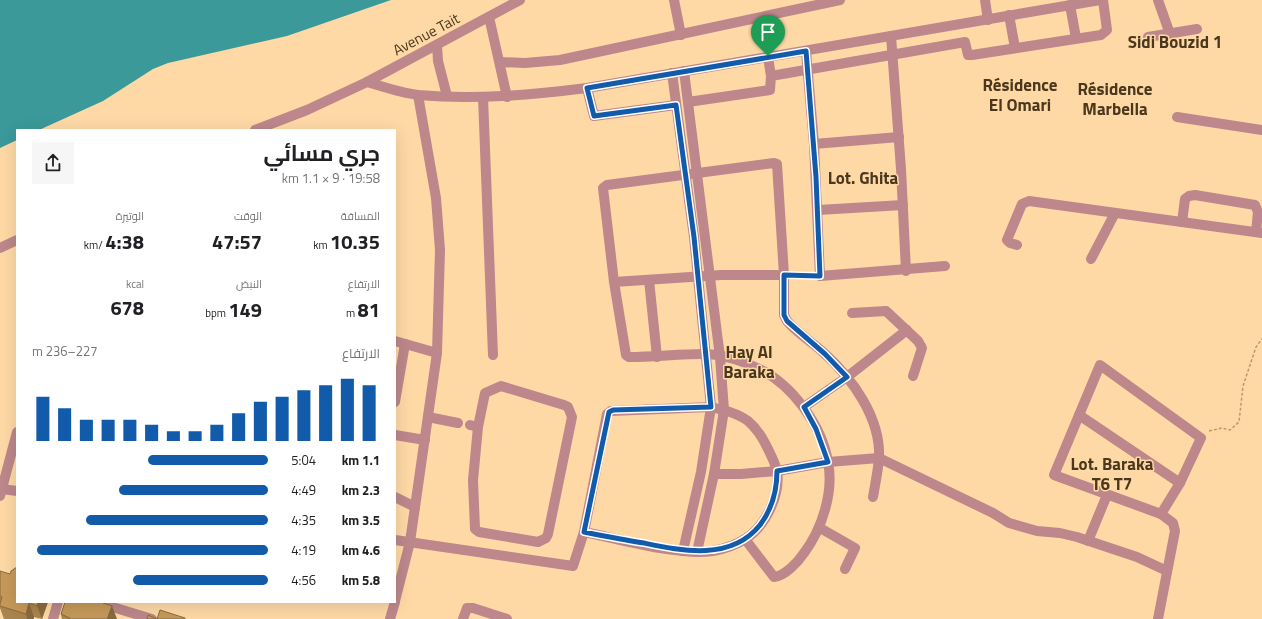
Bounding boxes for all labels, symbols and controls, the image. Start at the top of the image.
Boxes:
street label: Avenue Tait [388,6,464,61]
pin [751,15,785,56]
icon: arrive [757,21,779,43]
district label: Sidi Bouzid 1 [1128,29,1222,55]
district label: Résidence El Omari [982,72,1058,118]
district label: Résidence Marbella [1077,76,1153,122]
text: جري مسائي [263,136,380,170]
button: share [32,142,74,184]
district label: Lot. Ghita [828,165,899,191]
text: 19:58 · 9 × 1.1 km [282,168,380,188]
text: الوتيرة [116,208,144,224]
text: الوقت [234,208,262,224]
text: المسافة [341,208,380,224]
text: 4:38 [105,226,144,257]
text: 47:57 [212,226,262,257]
text: 10.35 [330,226,380,257]
text: /km [84,237,105,253]
text: km [313,237,330,253]
text: kcal [126,276,144,292]
text: النبض [236,276,262,292]
text: الارتفاع [348,276,380,292]
text: 678 [110,292,144,323]
text: 149 [228,294,262,325]
text: 81 [358,294,380,325]
text: bpm [205,305,228,321]
text: m [346,305,358,321]
district label: Hay Al Baraka [723,339,775,385]
text: 227–236 m [32,341,98,361]
text: الارتفاع [342,343,380,363]
text: 5:04 [291,450,316,470]
text: 1.1 km [342,450,380,470]
district label: Lot. Baraka T6 T7 [1071,451,1154,497]
text: 4:49 [291,480,316,500]
text: 2.3 km [342,480,380,500]
text: 4:35 [291,510,316,530]
text: 3.5 km [342,510,380,530]
text: 4:19 [291,540,316,560]
text: 4.6 km [342,540,380,560]
text: 4:56 [291,570,316,590]
text: 5.8 km [342,570,380,590]

